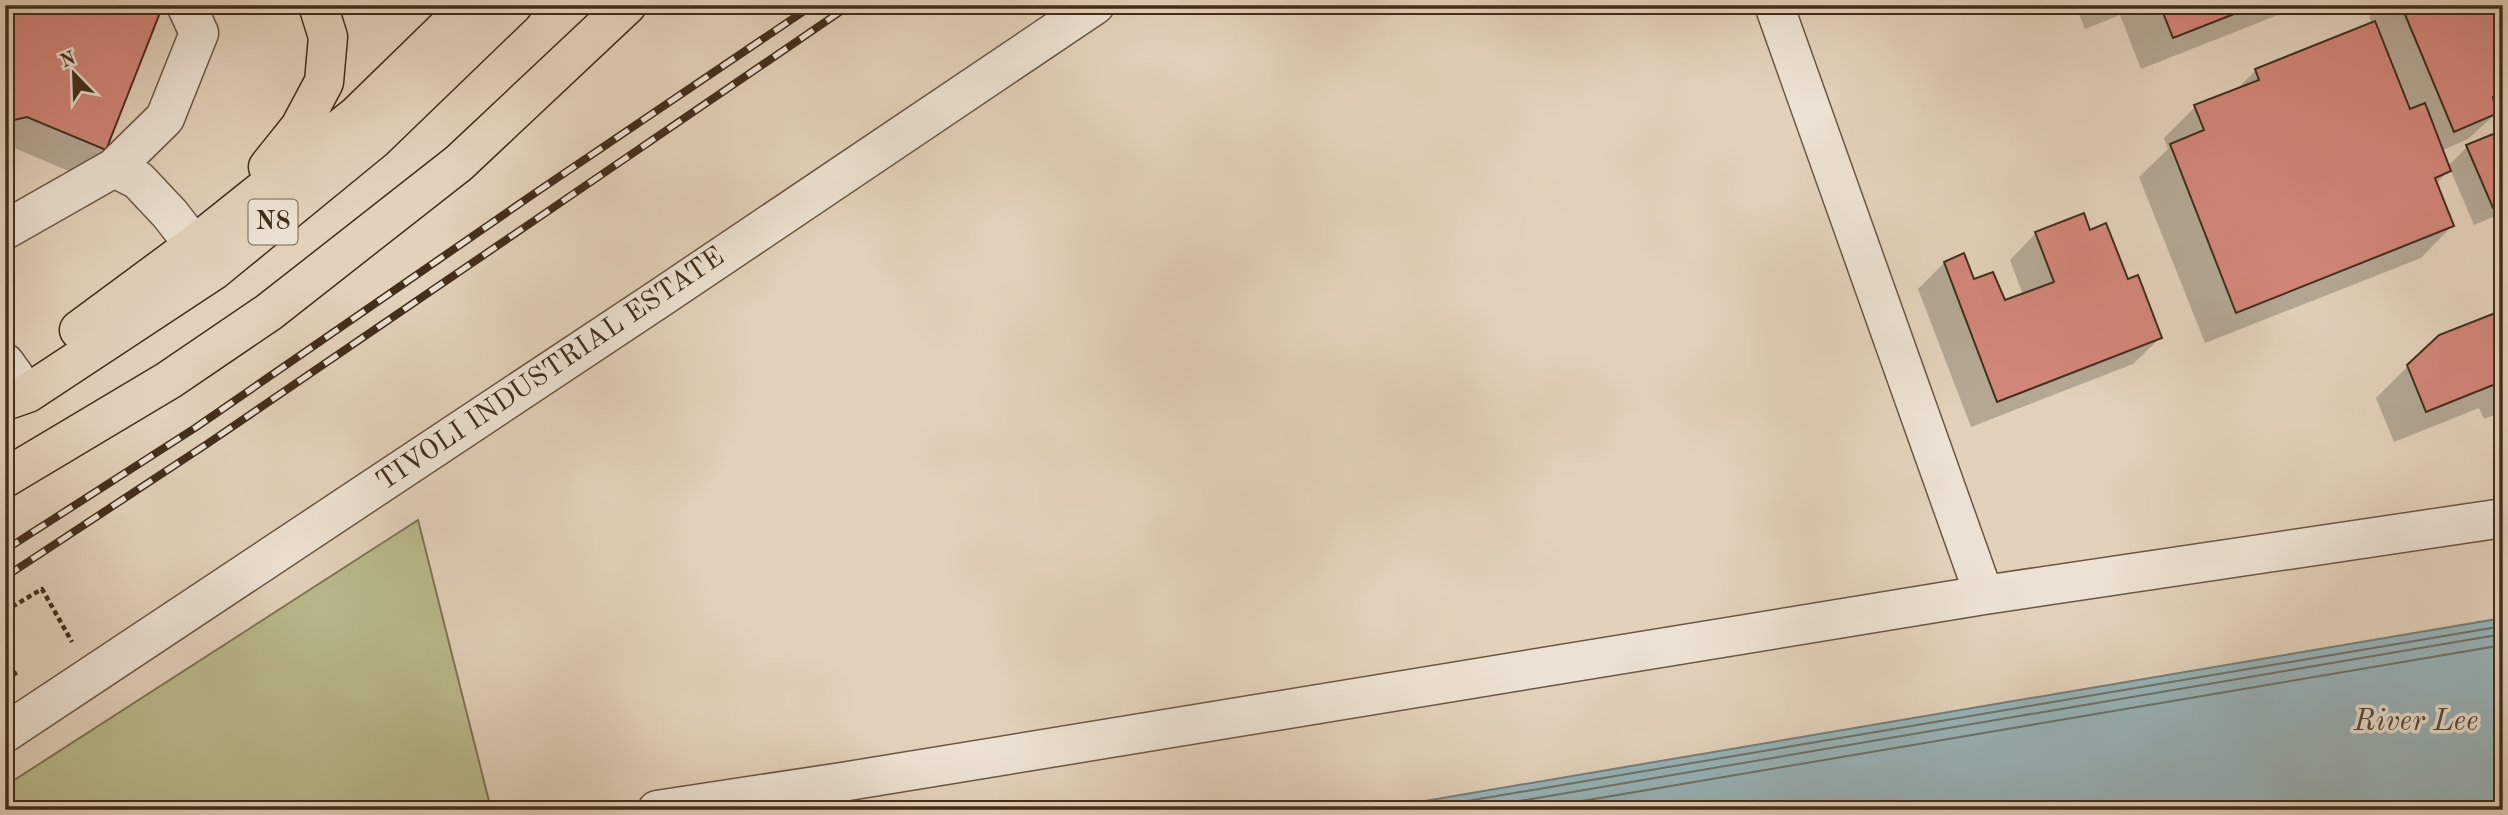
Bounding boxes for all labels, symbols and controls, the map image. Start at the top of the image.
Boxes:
north arrow [38,38,108,108]
text: N [58,49,79,72]
road number: N8 [248,200,298,244]
street label: TIVOLI INDUSTRIAL ESTATE [372,243,730,497]
water label: River Lee [2353,707,2478,737]

